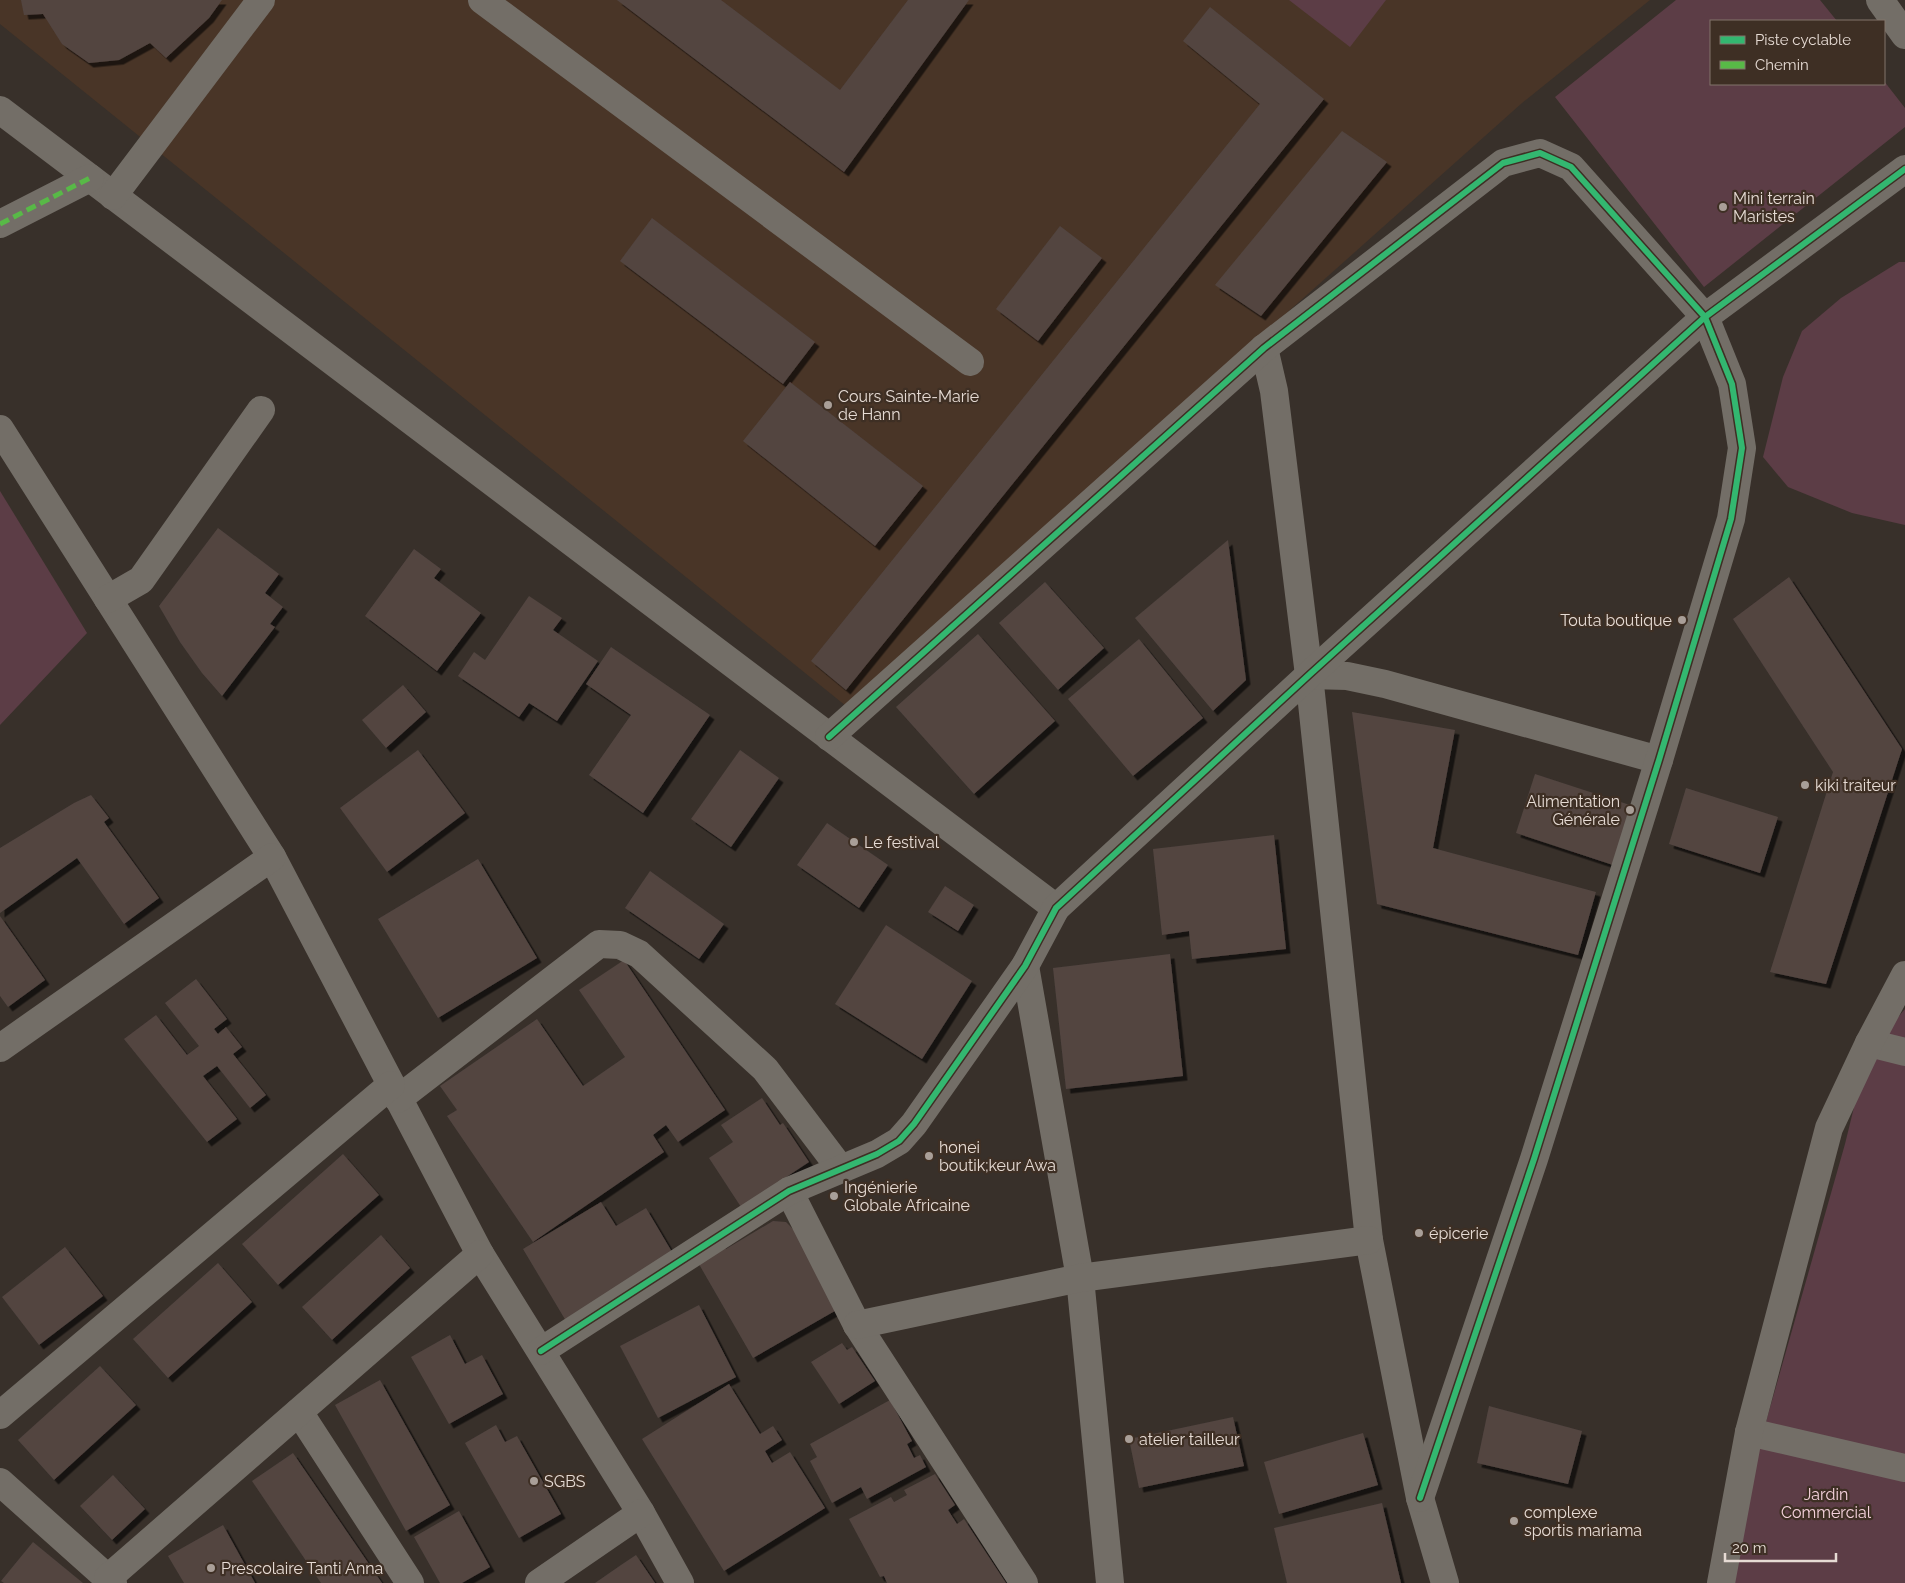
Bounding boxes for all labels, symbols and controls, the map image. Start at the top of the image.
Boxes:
legend [1710,20,1885,85]
text: Piste cyclable [1755,31,1851,49]
text: Chemin [1755,56,1809,74]
place label: Mini terrain Maristes [1733,189,1815,226]
marker: Mini terrain Maristes [1717,201,1729,213]
place label: Cours Sainte-Marie de Hann [838,387,979,424]
marker: Cours Sainte-Marie de Hann [822,399,834,411]
place label: Touta boutique [1560,611,1672,630]
marker: Touta boutique [1676,614,1688,626]
place label: kiki traiteur [1815,776,1896,795]
marker: kiki traiteur [1799,779,1811,791]
place label: Alimentation Générale [1526,792,1620,829]
marker: Alimentation Générale [1624,804,1636,816]
place label: Le festival [864,833,940,852]
marker: Le festival [848,836,860,848]
place label: honei boutik;keur Awa [939,1138,1056,1175]
marker: honei boutik;keur Awa [923,1150,935,1162]
place label: Ingénierie Globale Africaine [844,1178,970,1215]
marker: Ingénierie Globale Africaine [828,1190,840,1202]
place label: épicerie [1429,1224,1488,1243]
marker: épicerie [1413,1227,1425,1239]
place label: atelier tailleur [1139,1430,1240,1449]
marker: atelier tailleur [1123,1433,1135,1445]
place label: SGBS [544,1472,586,1491]
marker: SGBS [528,1475,540,1487]
park label: Jardin Commercial [1781,1485,1872,1522]
place label: complexe sportis mariama [1524,1503,1642,1540]
marker: complexe sportis mariama [1508,1515,1520,1527]
scale bar [1725,1530,1836,1562]
text: 20 m [1732,1539,1767,1557]
place label: Prescolaire Tanti Anna [221,1559,383,1578]
marker: Prescolaire Tanti Anna [205,1562,217,1574]

